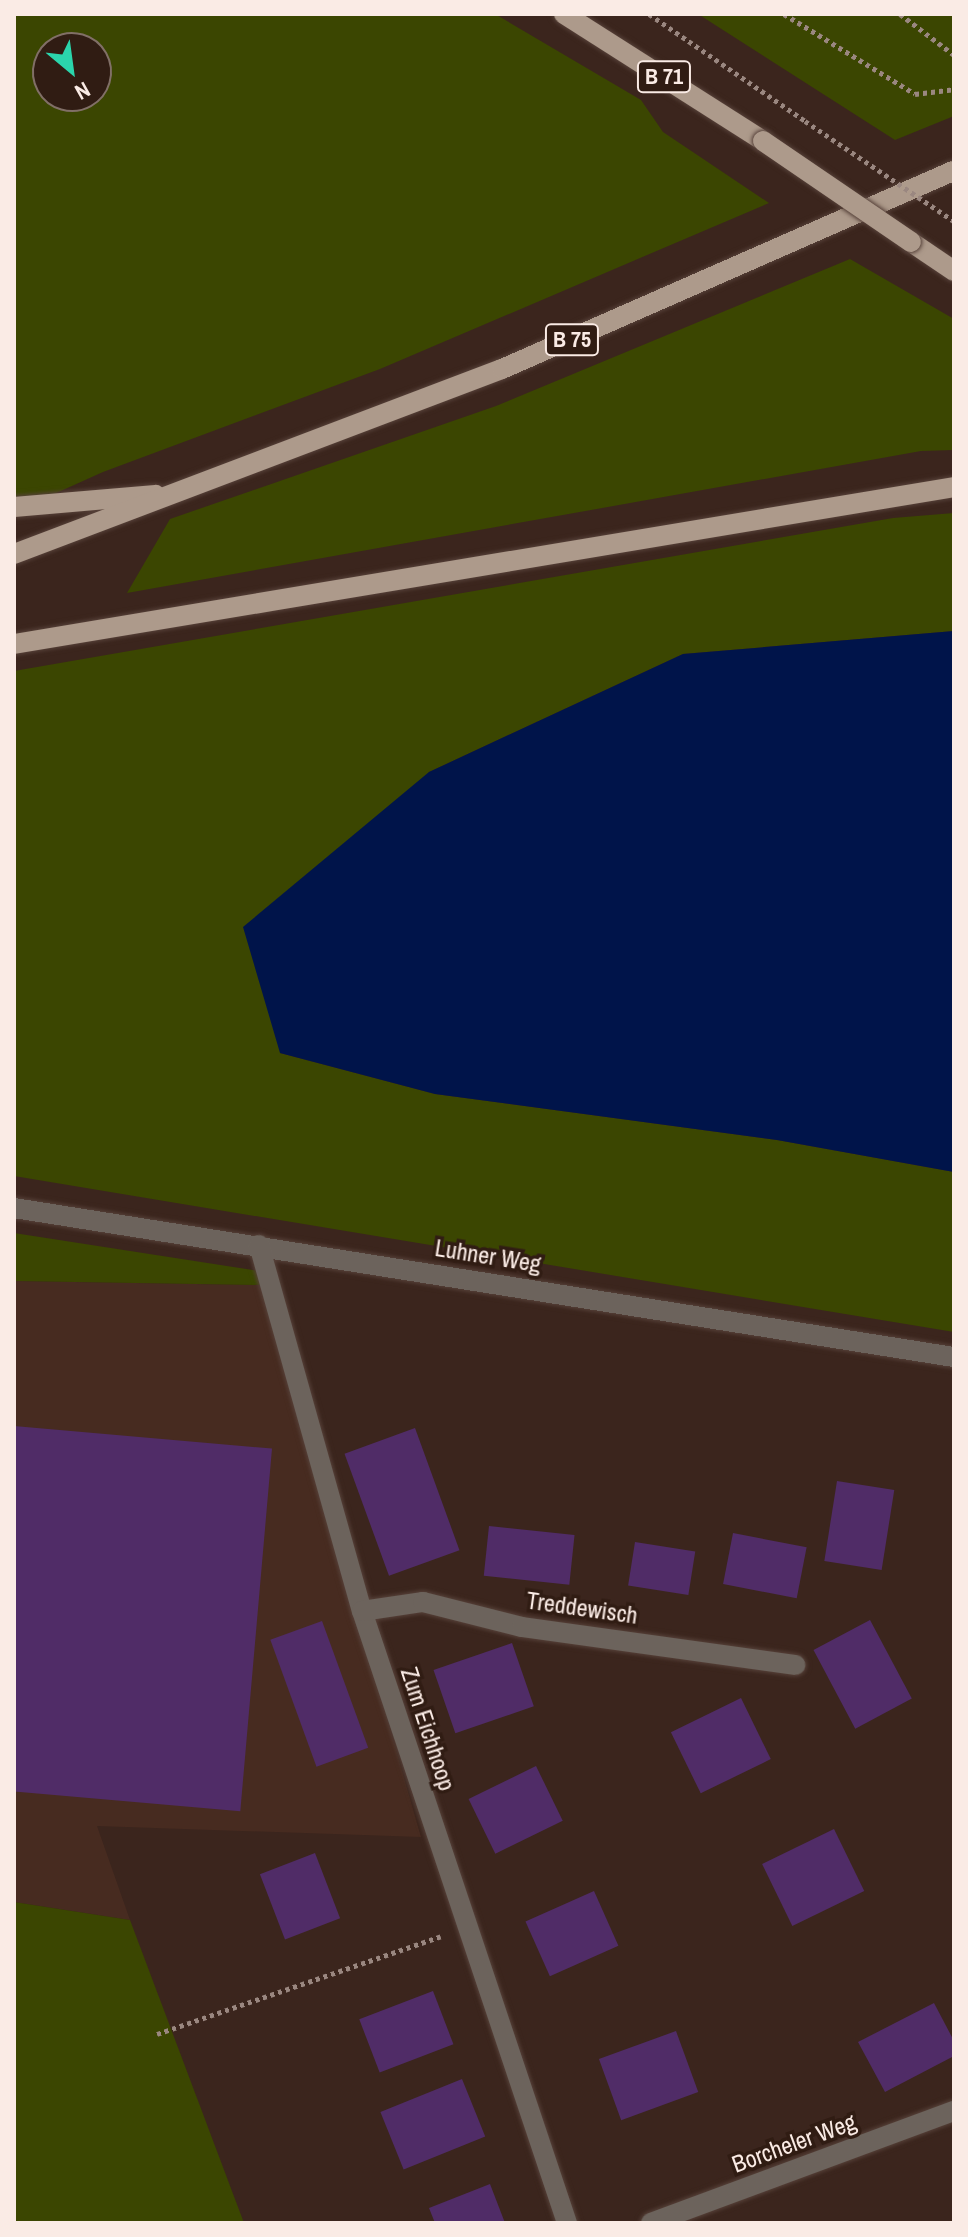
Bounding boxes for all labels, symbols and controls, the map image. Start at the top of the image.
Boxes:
north arrow [32,32,112,112]
road number: B 71 [636,59,692,95]
text: N [70,75,96,108]
road number: B 75 [544,322,600,358]
street label: Luhner Weg [433,1233,543,1279]
street label: Treddewisch [525,1586,639,1630]
street label: Zum Eichhoop [395,1664,461,1794]
street label: Borcheler Weg [728,2107,860,2179]

